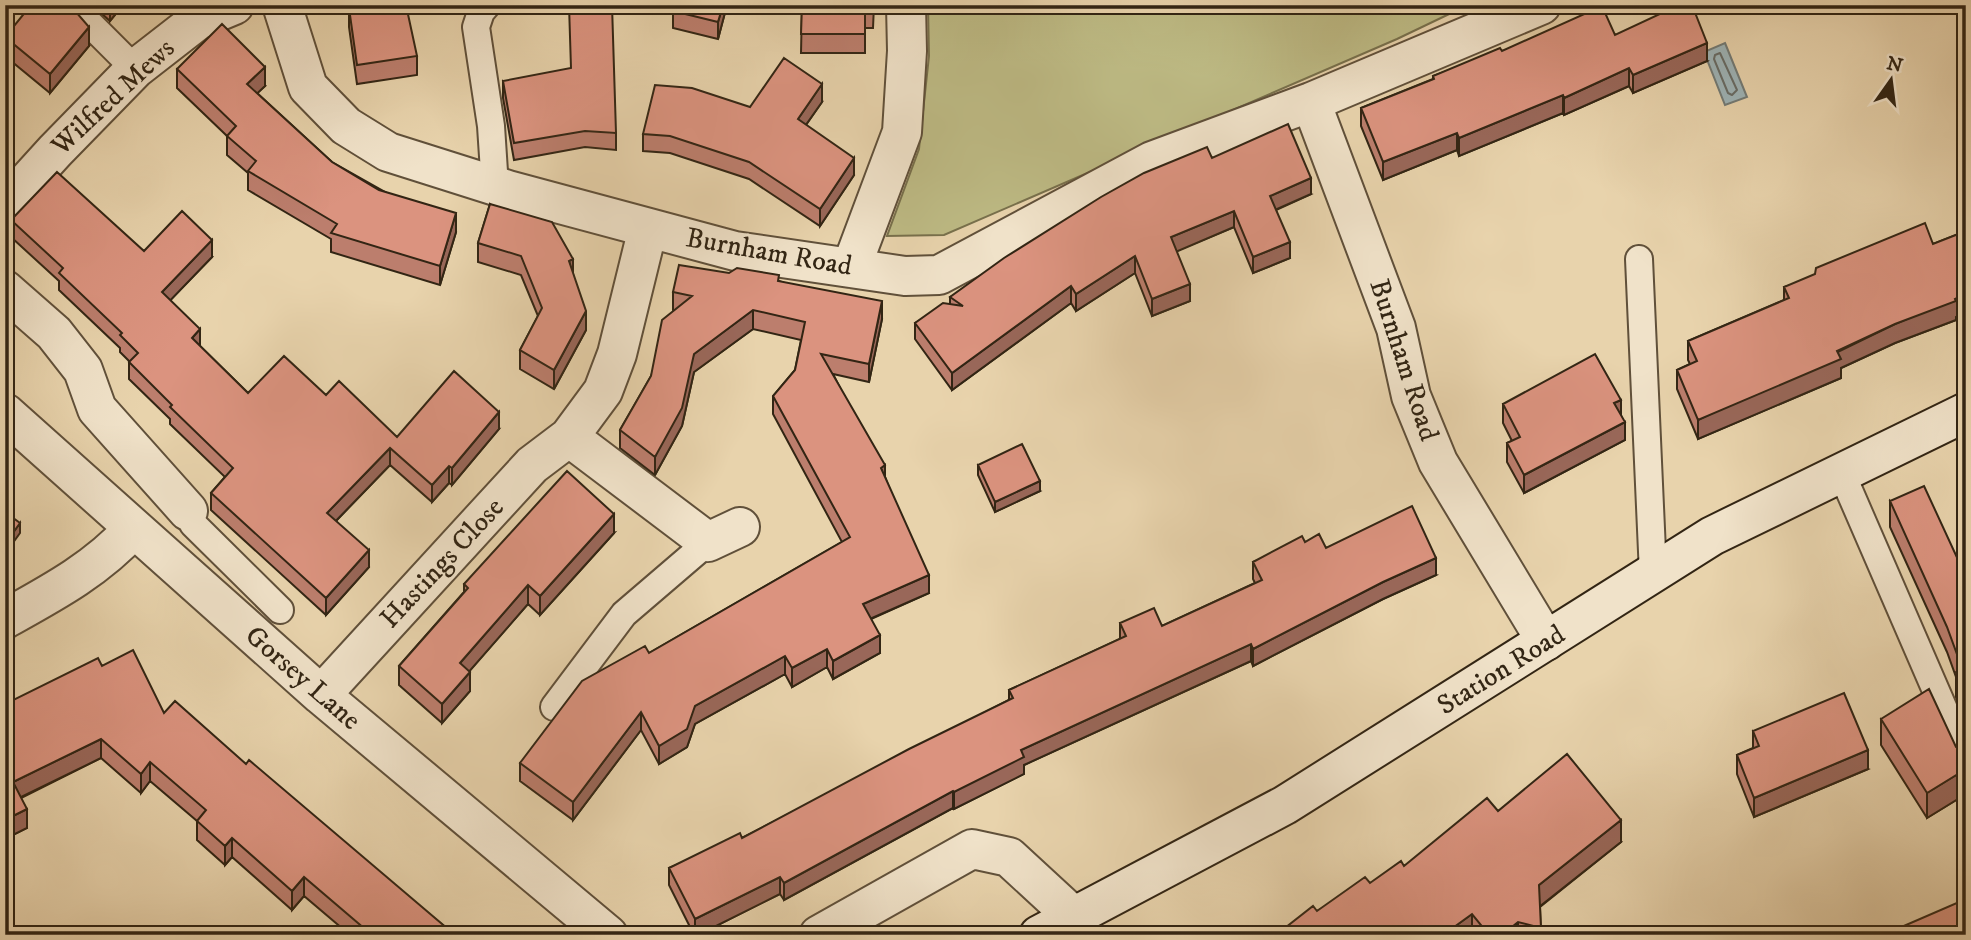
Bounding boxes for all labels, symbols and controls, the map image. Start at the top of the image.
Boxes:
street label: Wilfred Mews [43,31,182,164]
north arrow [1856,46,1926,116]
text: N [1884,52,1905,78]
street label: Burnham Road [683,220,855,284]
street label: Burnham Road [1361,275,1447,445]
street label: Hastings Close [373,490,511,636]
street label: Station Road [1431,617,1571,723]
street label: Gorsey Lane [238,618,368,738]

